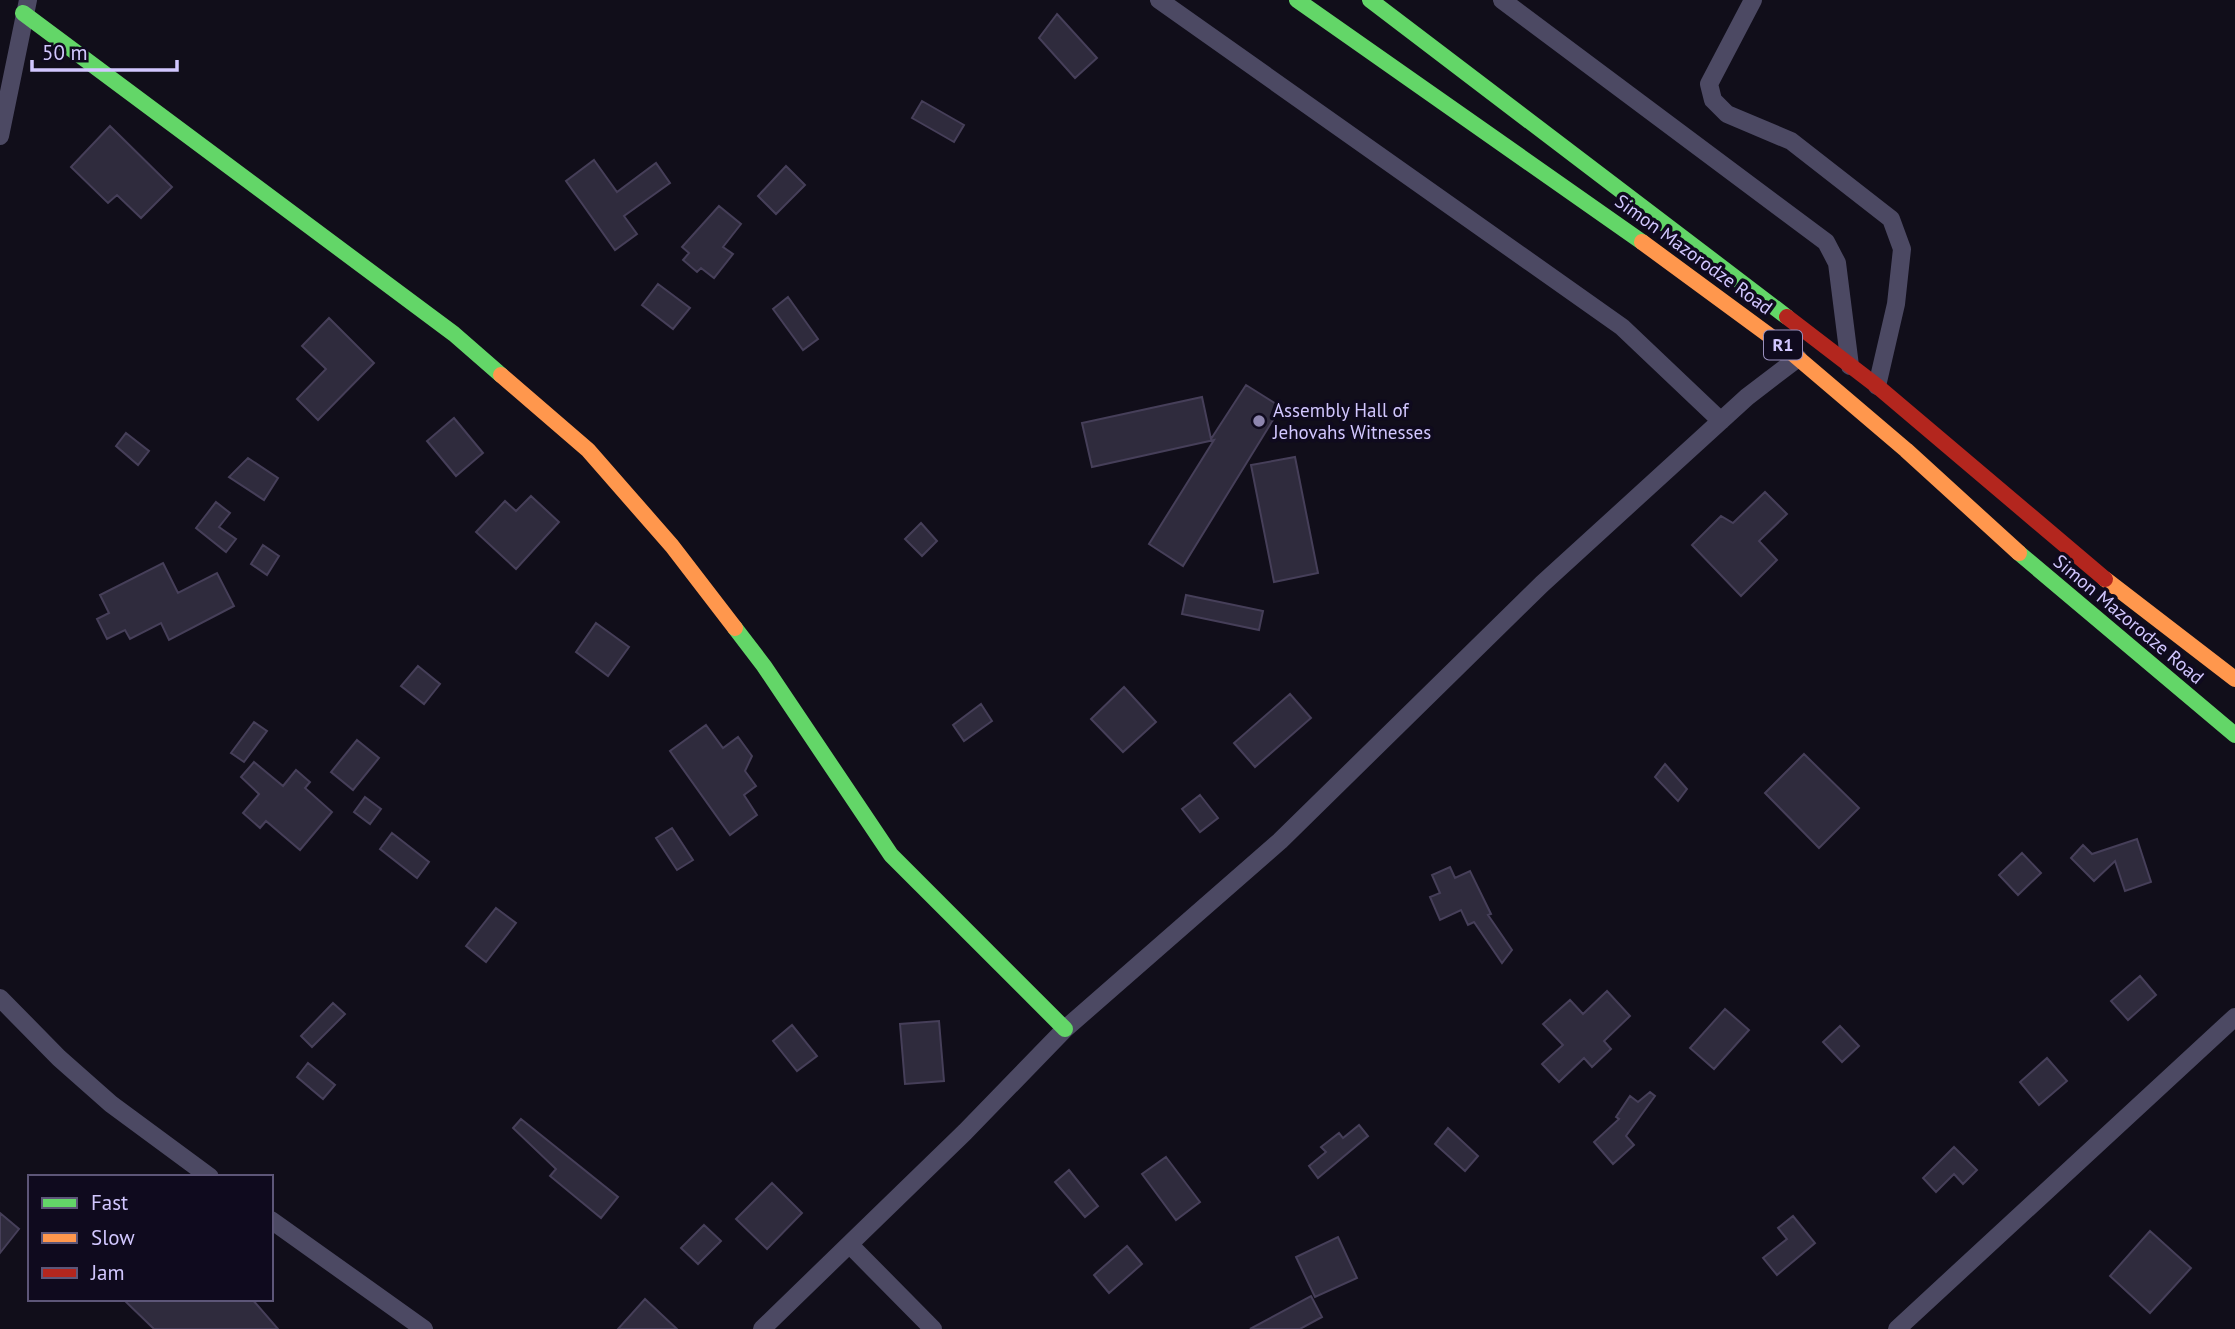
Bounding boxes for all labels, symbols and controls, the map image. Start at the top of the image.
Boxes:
scale bar [32,28,177,72]
text: 50 m [42,39,88,66]
street label: Simon Mazorodze Road [1610,189,1778,319]
road number: R1 [1764,330,1802,360]
place label: Assembly Hall of Jehovahs Witnesses [1272,398,1431,444]
marker: Assembly Hall of Jehovahs Witnesses [1251,413,1267,429]
street label: Simon Mazorodze Road [2049,549,2209,689]
legend [28,1175,273,1301]
text: Fast [91,1189,128,1216]
text: Slow [91,1224,135,1251]
text: Jam [90,1259,125,1286]

